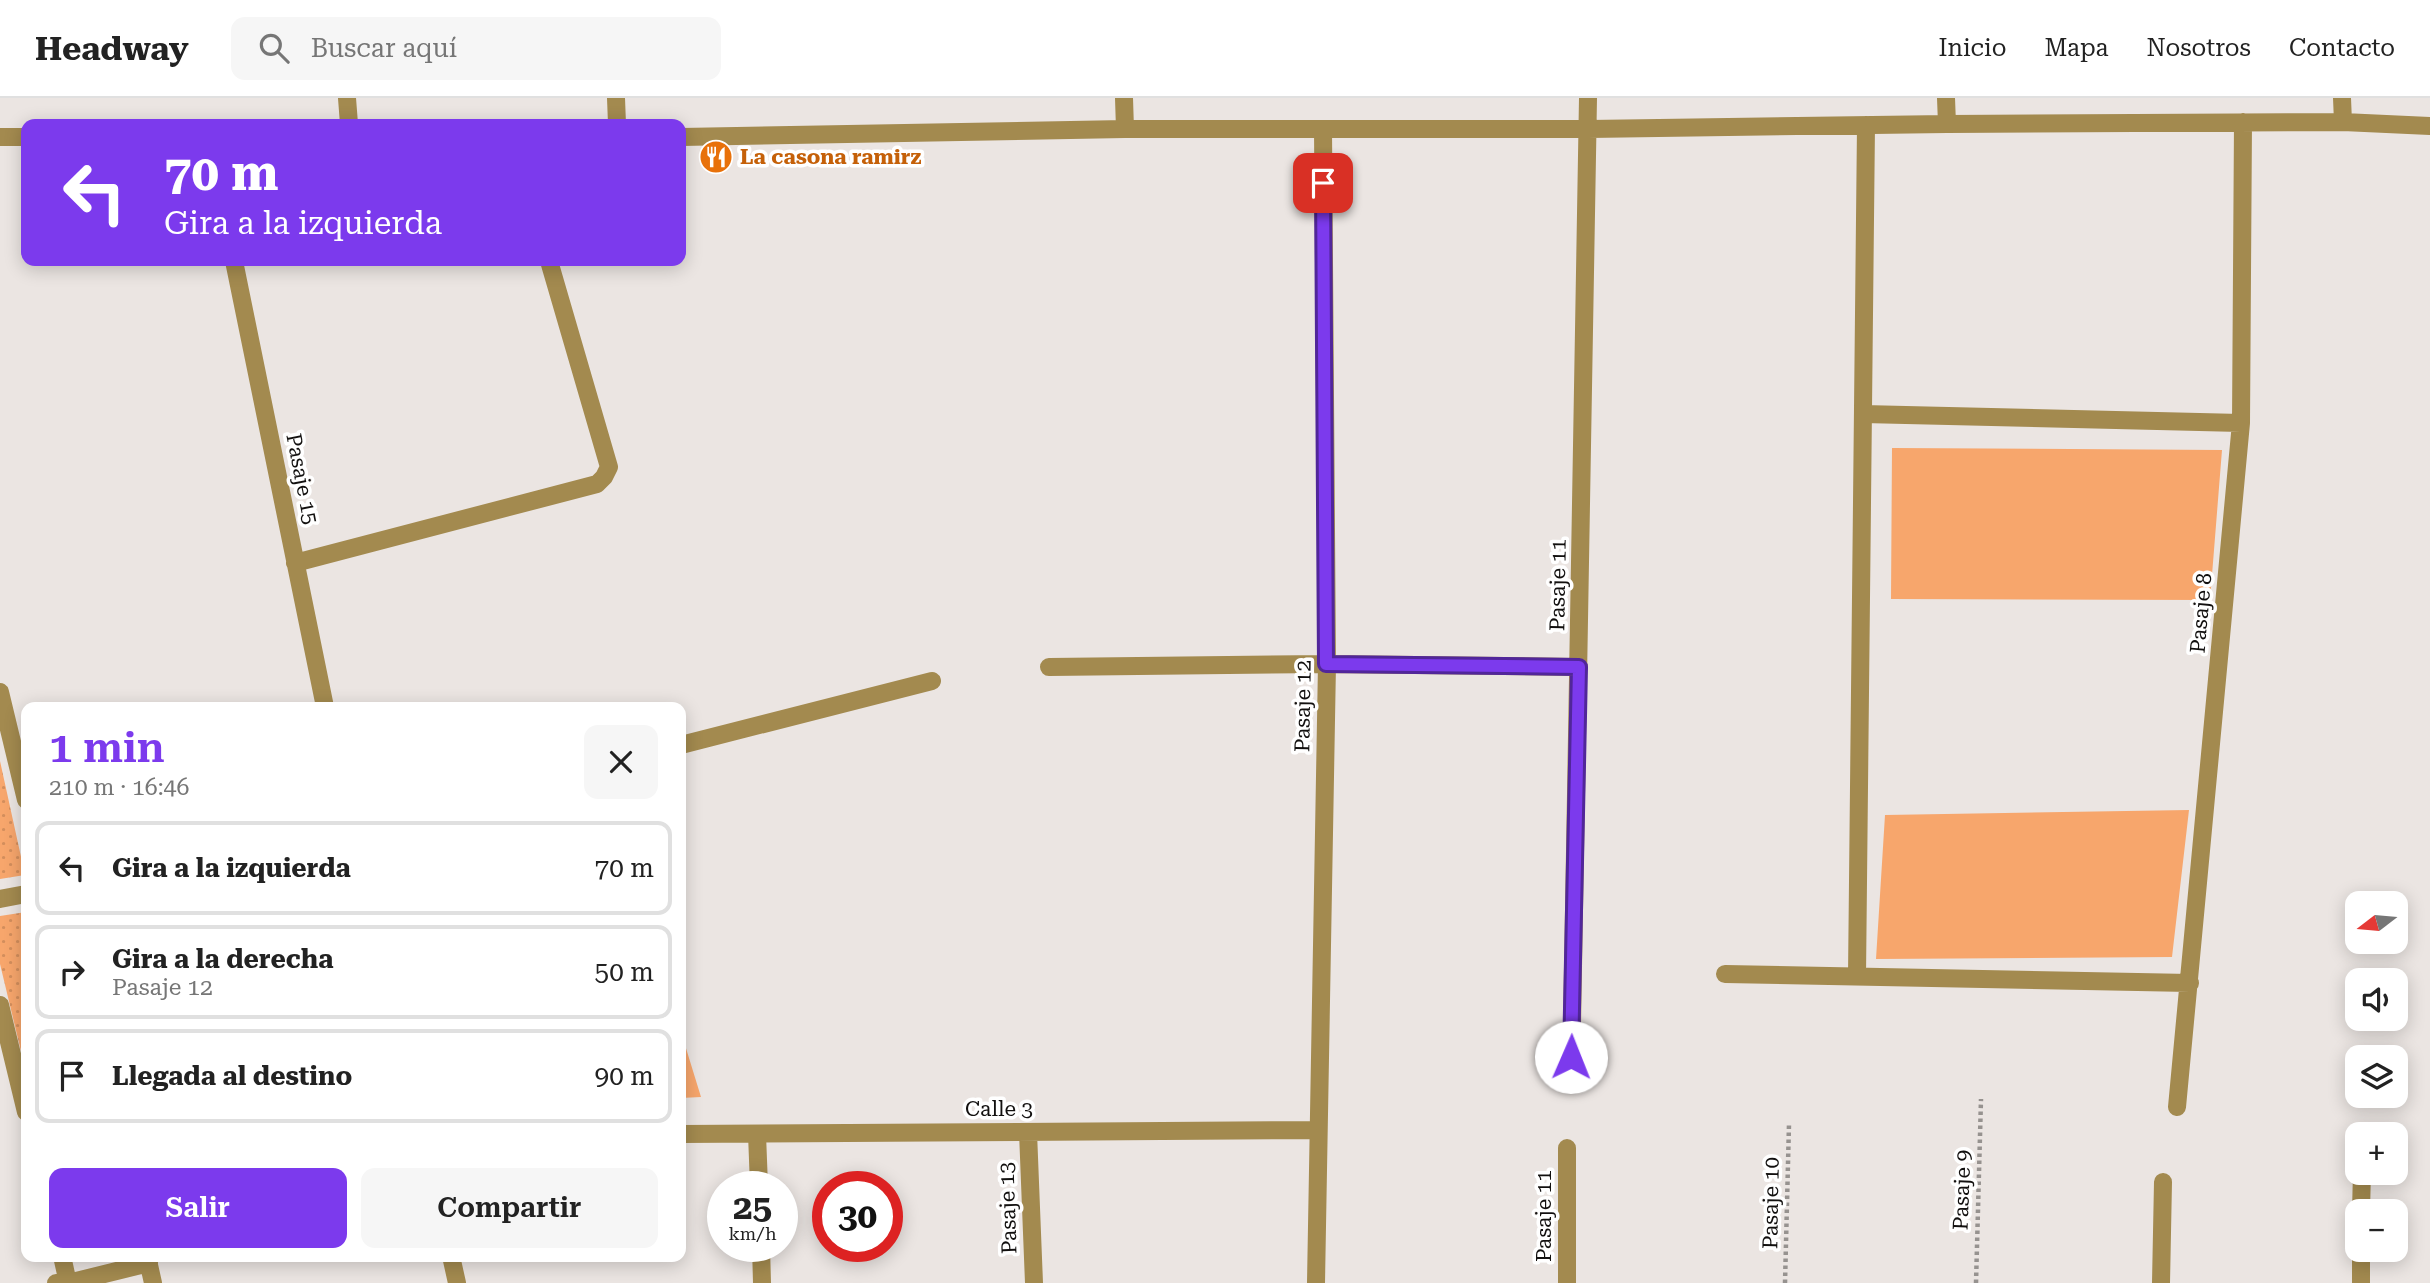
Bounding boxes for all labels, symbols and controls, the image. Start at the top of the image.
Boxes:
search box [231,17,721,80]
text: Headway [35,29,189,68]
icon: search [255,29,293,67]
text: Buscar aquí [311,33,457,63]
text: Inicio [1938,34,2006,62]
text: Mapa [2044,34,2109,62]
text: Nosotros [2147,34,2251,62]
text: Contacto [2289,34,2395,62]
restaurant icon: La casona ramirz [697,138,735,176]
text: 70 m [164,145,279,202]
place label: La casona ramirz [740,145,921,169]
icon: left [49,147,140,238]
pin [1293,153,1353,213]
icon: arrive [1304,164,1342,202]
text: Gira a la izquierda [164,204,442,242]
street label: Pasaje 15 [281,431,323,527]
street label: Pasaje 11 [1545,539,1571,631]
street label: Pasaje 8 [2186,572,2216,654]
street label: Pasaje 12 [1290,660,1316,752]
text: 1 min [49,723,165,772]
button: close [584,725,658,799]
text: 210 m · 16:46 [49,774,189,801]
icon: left [53,849,91,887]
text: Gira a la izquierda [112,853,351,883]
text: 70 m [595,853,654,883]
north arrow [2345,891,2408,954]
map controls [2345,891,2408,1262]
text: Gira a la derecha [112,944,333,974]
icon: right [53,953,91,991]
text: 50 m [595,957,654,987]
button: sound [2345,968,2408,1031]
text: Pasaje 12 [112,974,213,1001]
position arrow [1534,1020,1608,1094]
button: layers [2345,1045,2408,1108]
icon: arrive [53,1057,91,1095]
text: Llegada al destino [112,1061,352,1091]
text: 90 m [595,1061,654,1091]
street label: Calle 3 [965,1097,1033,1121]
button: + [2345,1122,2408,1185]
street label: Pasaje 9 [1949,1149,1975,1231]
street label: Pasaje 10 [1758,1157,1784,1249]
street label: Pasaje 13 [994,1162,1022,1254]
button: Salir [49,1168,347,1248]
button: Compartir [361,1168,658,1248]
street label: Pasaje 11 [1532,1170,1556,1262]
speed limit sign: 30 [812,1171,903,1262]
text: 25 [733,1187,772,1228]
button: − [2345,1199,2408,1262]
text: km/h [728,1223,777,1244]

